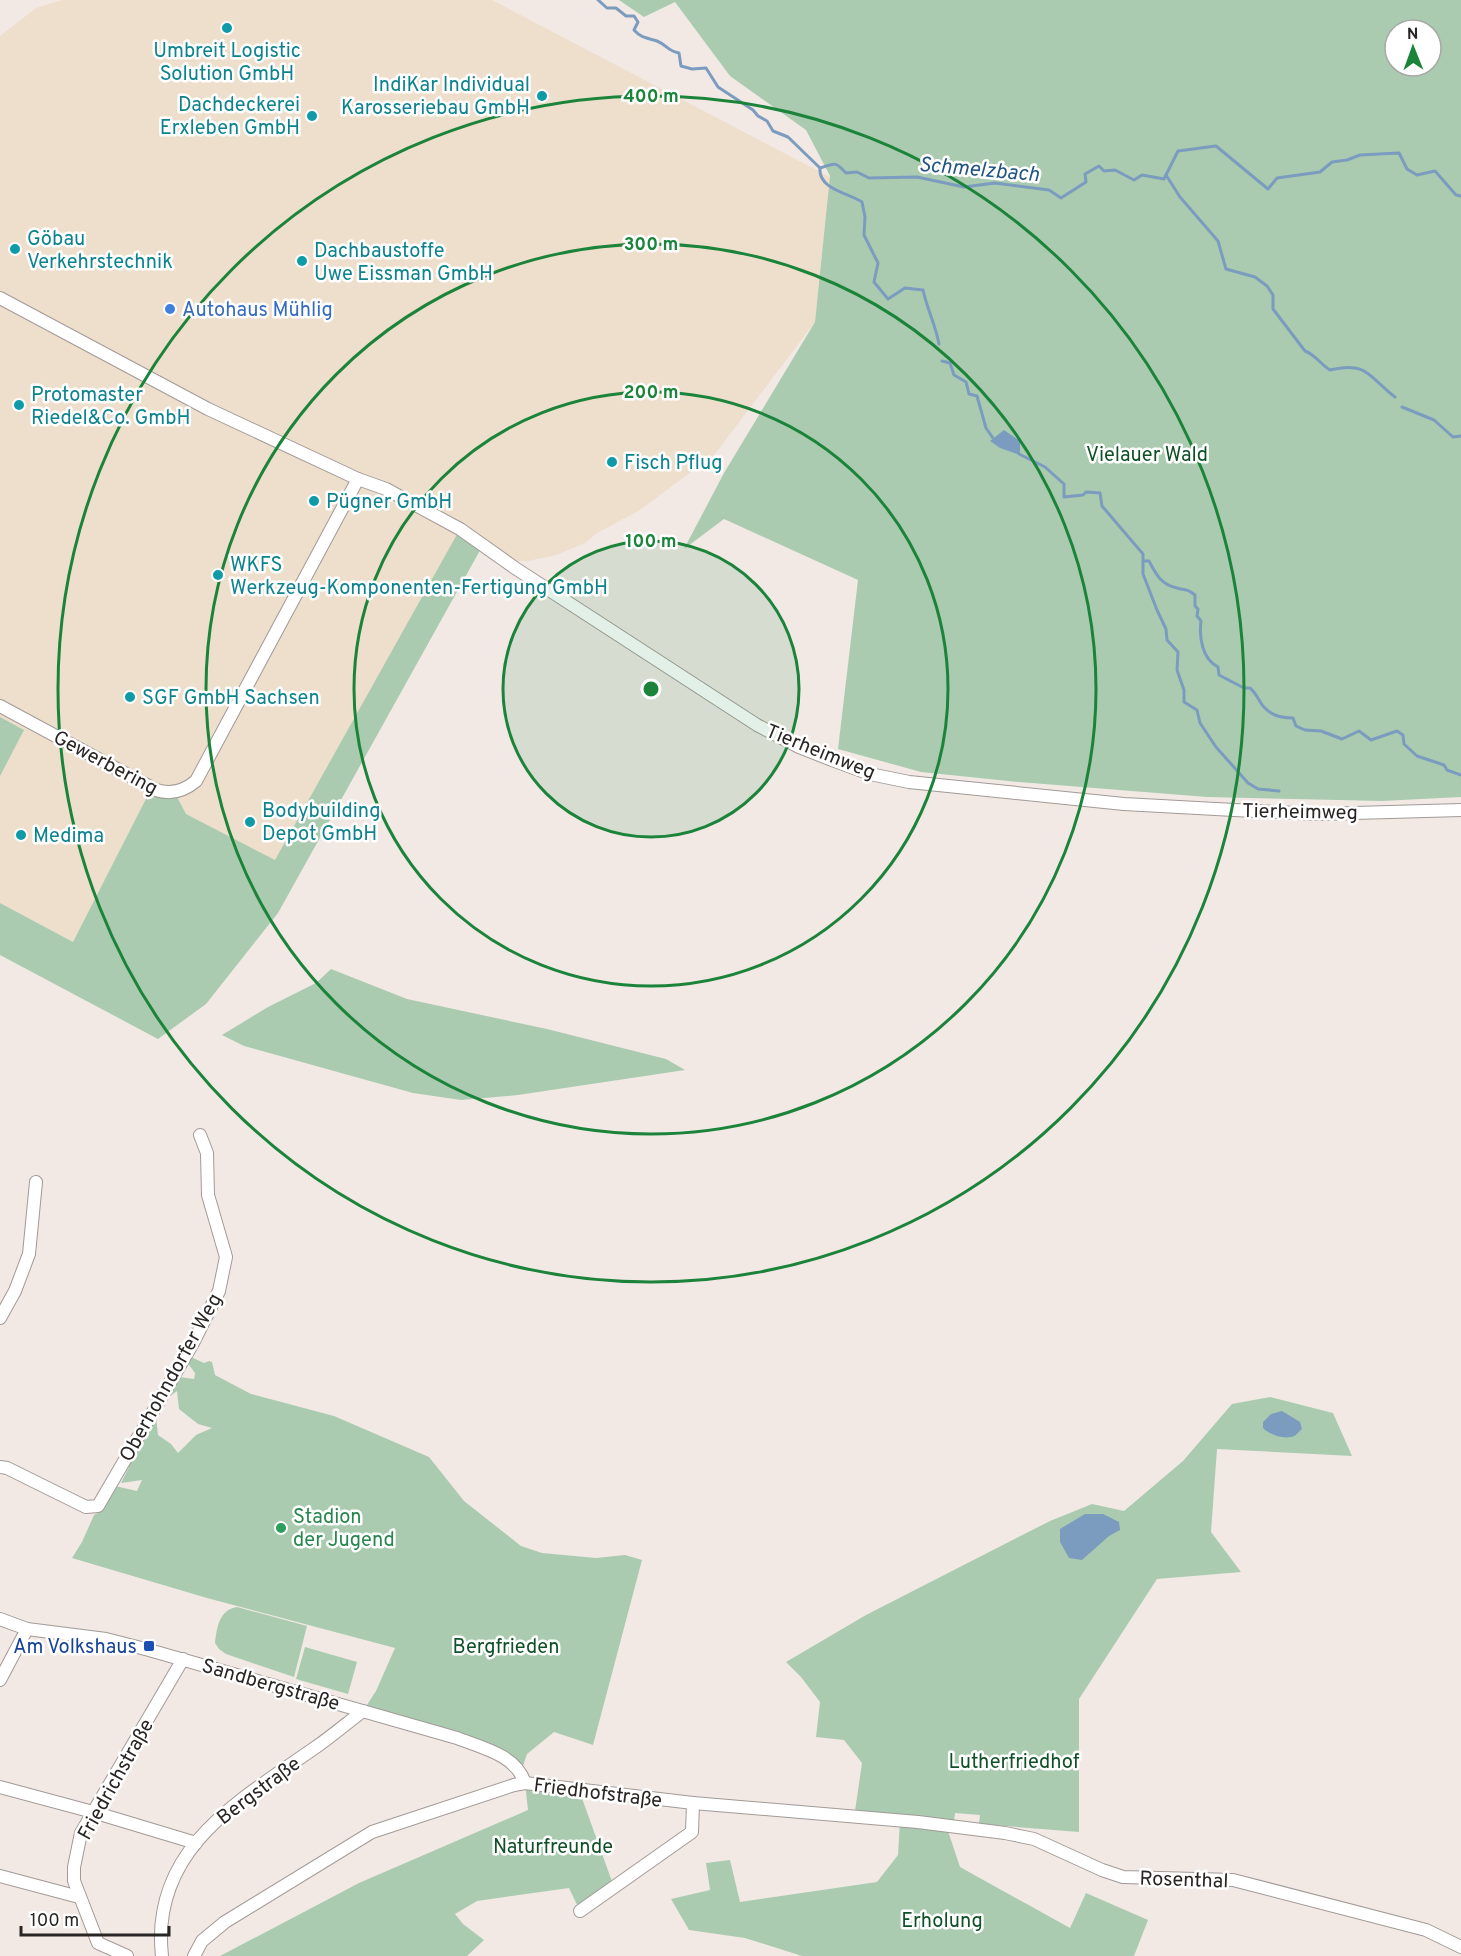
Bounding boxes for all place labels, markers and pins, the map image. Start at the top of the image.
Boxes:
marker: Umbreit Logistic Solution GmbH [220,21,234,35]
place label: Umbreit Logistic Solution GmbH [153,39,301,88]
place label: IndiKar Individual Karosseriebau GmbH [341,73,530,122]
marker: IndiKar Individual Karosseriebau GmbH [535,89,549,103]
place label: Dachdeckerei Erxleben GmbH [160,93,300,142]
marker: Dachdeckerei Erxleben GmbH [305,109,319,123]
place label: Göbau Verkehrstechnik [27,227,173,276]
place label: Dachbaustoffe Uwe Eissman GmbH [314,239,493,288]
marker: Göbau Verkehrstechnik [8,242,22,256]
marker: Dachbaustoffe Uwe Eissman GmbH [295,254,309,268]
place label: Autohaus Mühlig [182,298,333,324]
marker: Autohaus Mühlig [163,302,177,316]
place label: Protomaster Riedel&Co. GmbH [31,383,191,432]
marker: Protomaster Riedel&Co. GmbH [12,398,26,412]
place label: Fisch Pflug [624,451,722,477]
marker: Fisch Pflug [605,455,619,469]
place label: Pügner GmbH [326,490,452,516]
marker: Pügner GmbH [307,494,321,508]
place label: WKFS Werkzeug-Komponenten-Fertigung GmbH [230,553,608,602]
marker: WKFS Werkzeug-Komponenten-Fertigung GmbH [211,568,225,582]
centre of rings [641,679,661,699]
place label: SGF GmbH Sachsen [142,686,320,712]
marker: SGF GmbH Sachsen [123,690,137,704]
place label: Bodybuilding Depot GmbH [262,799,381,848]
marker: Bodybuilding Depot GmbH [243,815,257,829]
place label: Medima [33,824,104,850]
marker: Medima [14,828,28,842]
place label: Stadion der Jugend [293,1505,395,1554]
marker: Stadion der Jugend [274,1521,288,1535]
place label: Am Volkshaus [13,1635,137,1661]
marker: Am Volkshaus [142,1639,156,1653]

